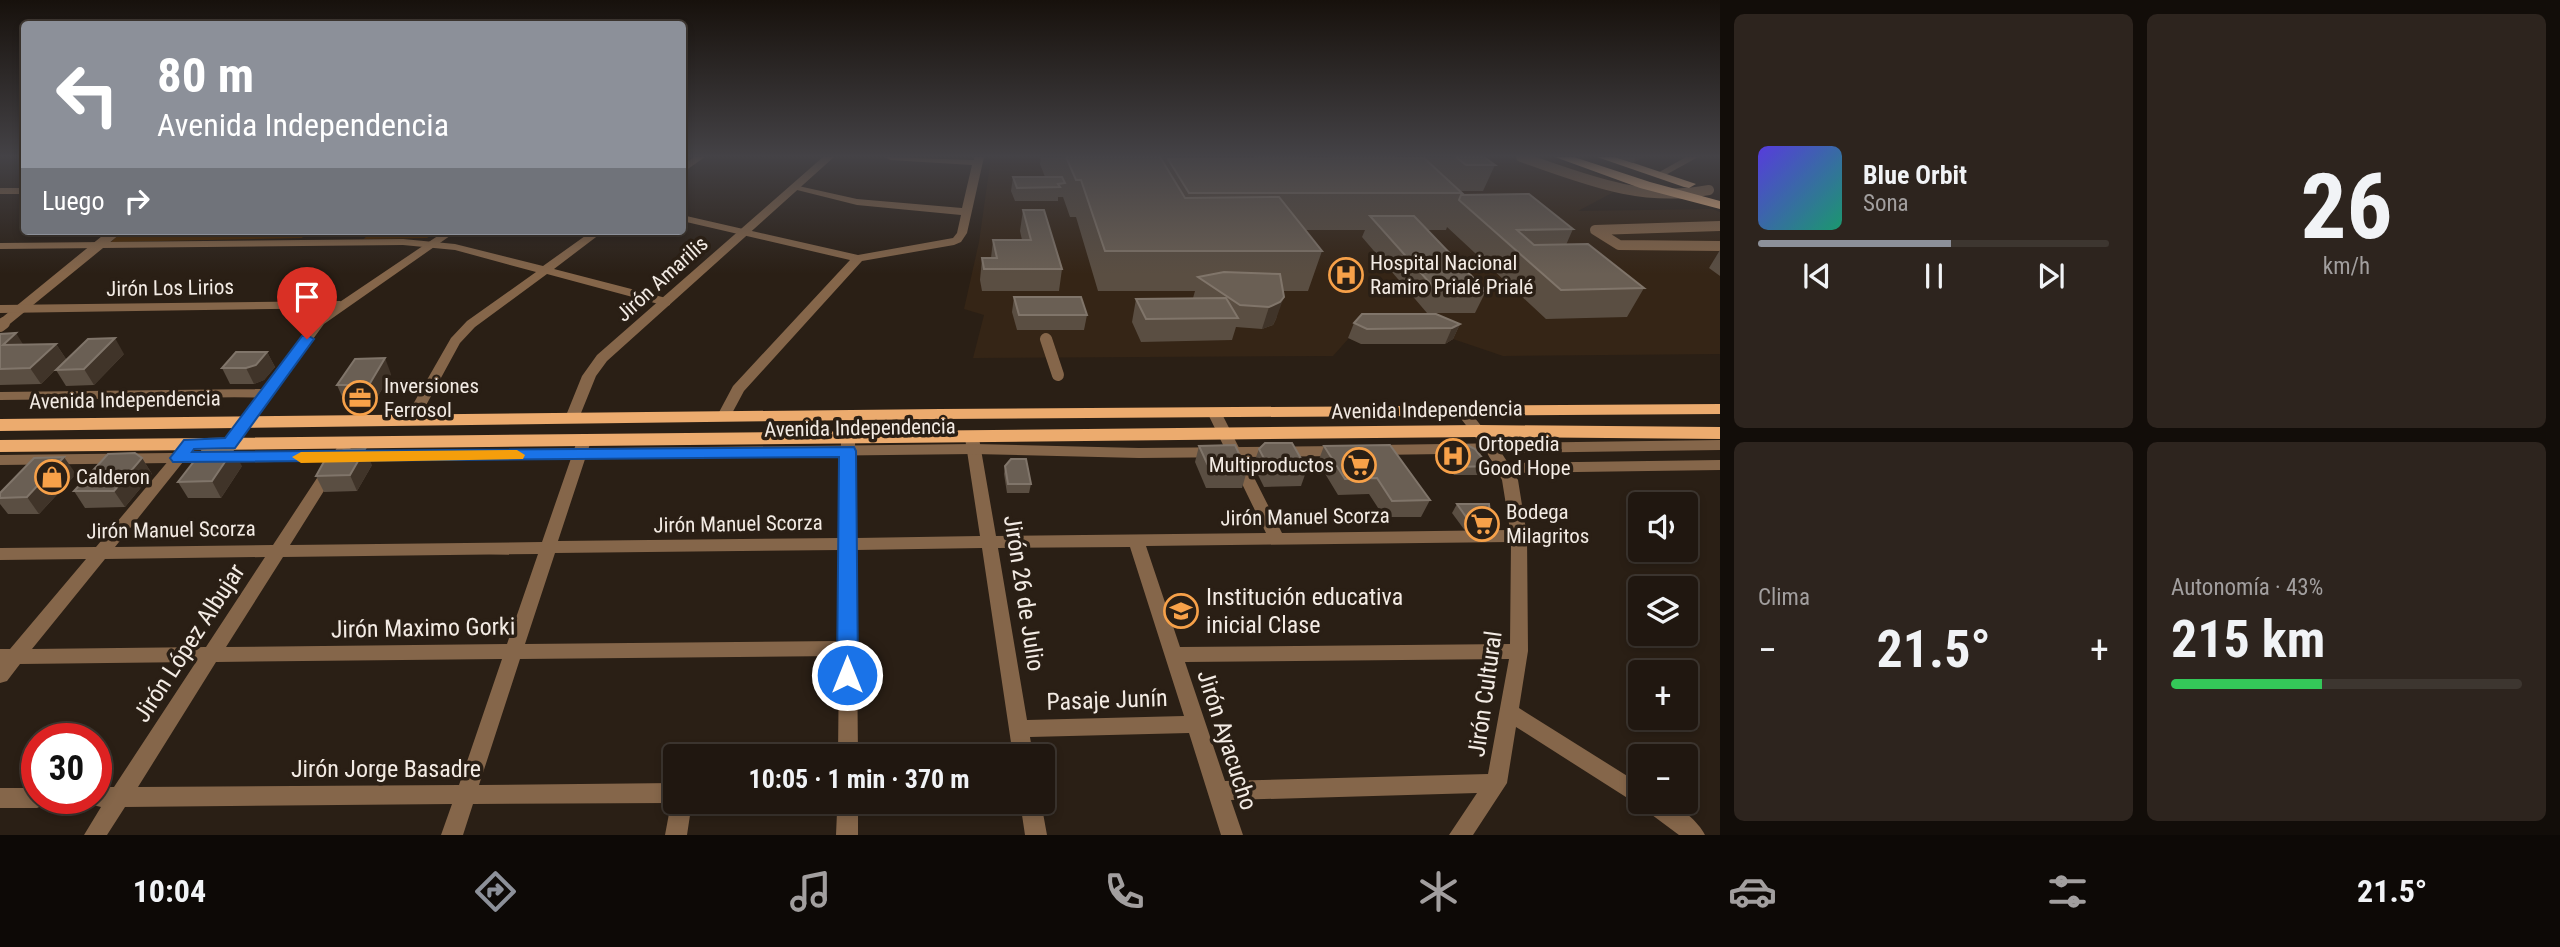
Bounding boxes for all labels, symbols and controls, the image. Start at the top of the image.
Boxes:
text: 80 m [157,47,254,104]
icon: left [42,49,133,140]
text: Avenida Independencia [157,106,449,144]
text: 26 [2301,154,2392,260]
text: Blue Orbit [1863,160,1967,190]
icon: right [118,182,156,220]
text: Luego [42,186,104,216]
text: Sona [1863,190,1909,217]
street label: Jirón Amarilis [611,232,713,326]
place label: Hospital Nacional Ramiro Prialé Prialé [1370,251,1534,299]
text: km/h [2323,253,2370,280]
hospital icon: Hospital Nacional Ramiro Prialé Prialé [1327,256,1365,294]
icon: previous [1798,257,1836,295]
icon: pause [1915,257,1953,295]
icon: next [2032,257,2070,295]
pin [277,267,337,339]
street label: Jirón Los Lirios [106,275,234,301]
icon: arrive [288,278,326,316]
place label: Inversiones Ferrosol [384,374,479,422]
office icon: Inversiones Ferrosol [341,379,379,417]
street label: Avenida Independencia [29,386,221,414]
street label: Avenida Independencia [1331,396,1523,424]
street label: Avenida Independencia [764,414,956,442]
place label: Ortopedia Good Hope [1478,432,1571,480]
hospital icon: Ortopedia Good Hope [1434,437,1472,475]
supermarket icon: Multiproductos [1340,446,1378,484]
place label: Multiproductos [1209,453,1334,477]
shop icon: Calderon [33,458,71,496]
place label: Calderon [76,465,150,489]
map controls [1628,492,1698,814]
button: sound [1628,492,1698,562]
place label: Bodega Milagritos [1506,500,1589,548]
street label: Jirón Manuel Scorza [1220,504,1390,530]
supermarket icon: Bodega Milagritos [1463,505,1501,543]
street label: Jirón Manuel Scorza [653,511,823,537]
street label: Jirón 26 de Julio [998,513,1050,673]
street label: Jirón Manuel Scorza [86,517,256,543]
street label: Jirón López Albujar [127,559,251,727]
text: Autonomía · 43% [2171,574,2323,601]
button: layers [1628,576,1698,646]
place label: Institución educativa inicial Clase [1206,583,1403,639]
text: Clima [1758,584,1810,611]
school or university icon: Institución educativa inicial Clase [1162,592,1200,630]
text: 215 km [2171,609,2325,670]
street label: Jirón Maximo Gorki [331,612,515,644]
text: 21.5° [1876,619,1991,680]
text: − [1758,628,1777,672]
text: + [2090,628,2109,672]
street label: Jirón Cultural [1462,629,1508,759]
position arrow [810,638,884,712]
button: + [1628,660,1698,730]
street label: Jirón Ayacucho [1191,667,1263,813]
street label: Pasaje Junín [1046,684,1168,716]
speed limit sign: 30 [21,723,112,814]
button: − [1628,744,1698,814]
street label: Jirón Jorge Basadre [291,755,481,783]
text: 10:05 · 1 min · 370 m [749,764,969,794]
icon: directions [471,867,520,916]
icon: music [786,867,835,916]
icon: phone [1100,867,1149,916]
icon: climate [1414,867,1463,916]
icon: car [1728,867,1777,916]
icon: filters [2043,867,2092,916]
text: 10:04 [133,872,206,910]
text: 21.5° [2357,872,2427,910]

